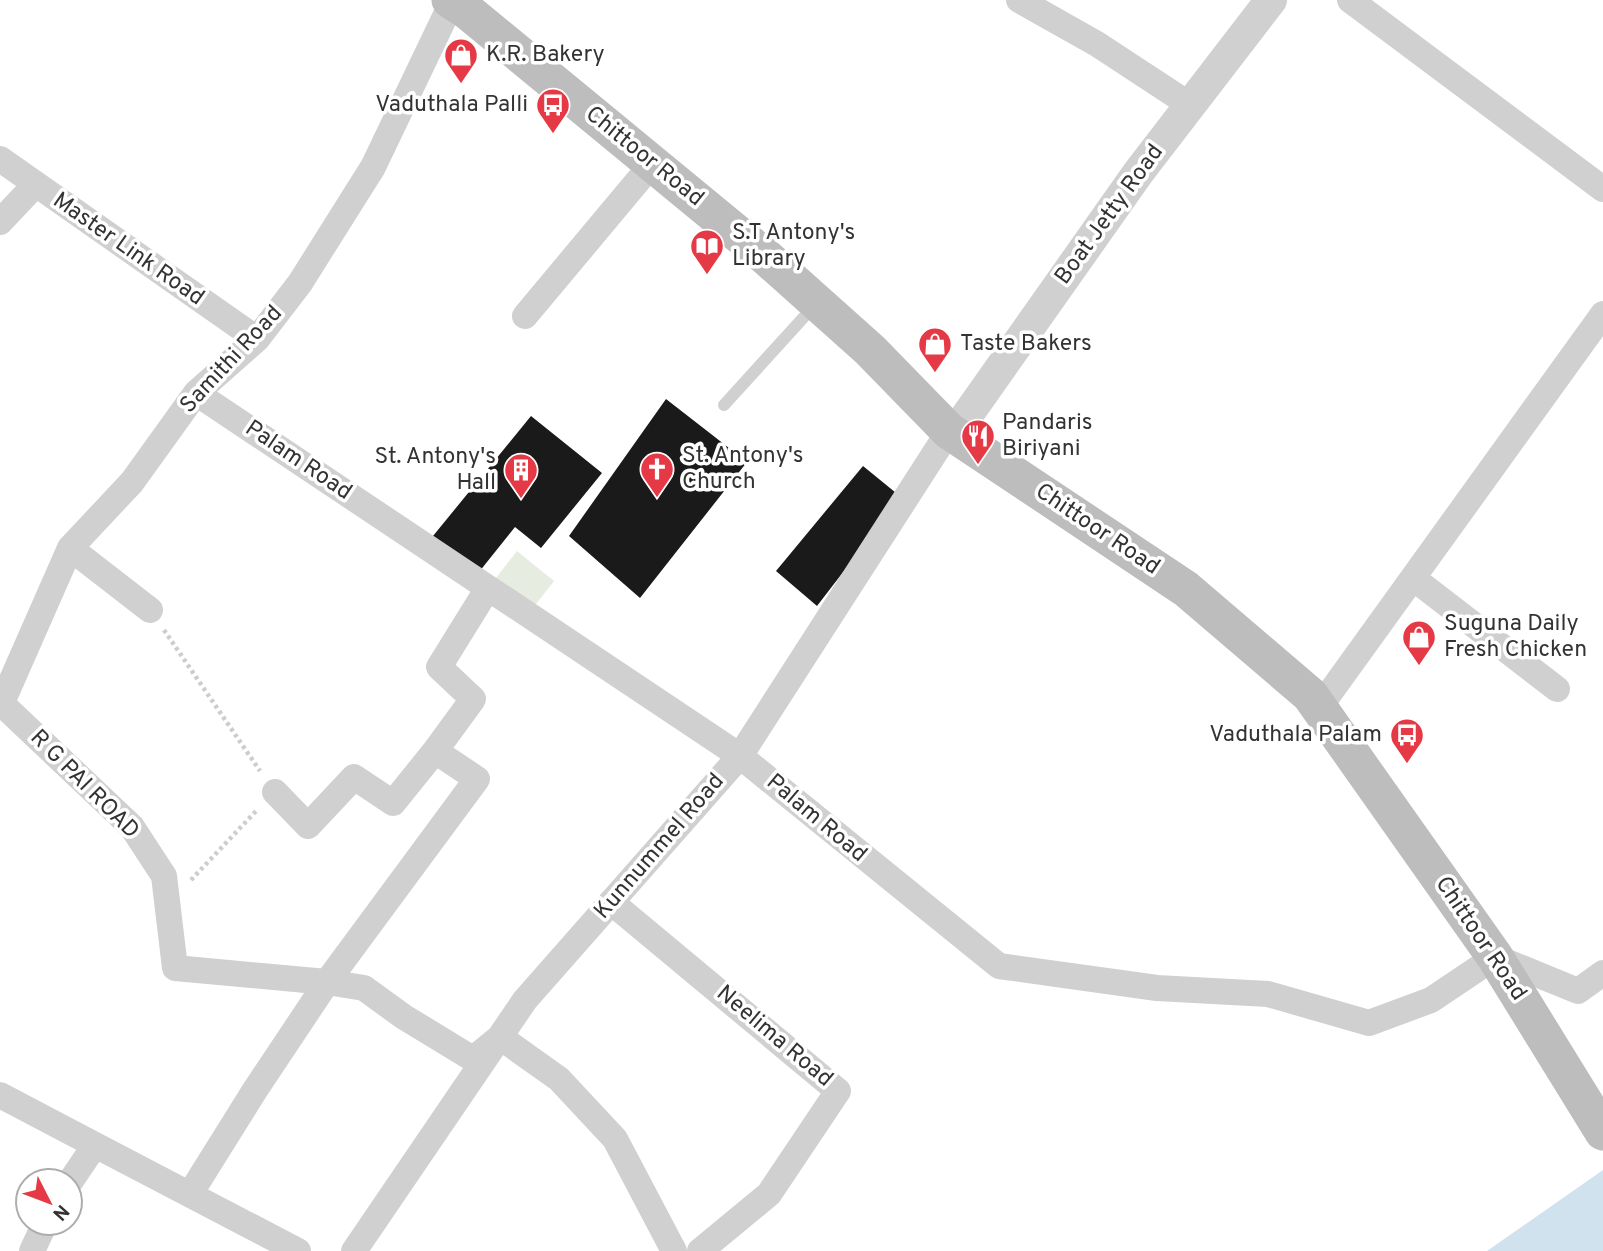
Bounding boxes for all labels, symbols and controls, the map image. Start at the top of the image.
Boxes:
shop icon: K.R. Bakery [442,36,480,85]
place label: K.R. Bakery [486,41,605,70]
bus stop icon: Vaduthala Palli [534,86,572,135]
place label: Vaduthala Palli [375,91,528,120]
street label: Chittoor Road [579,100,709,214]
street label: Boat Jetty Road [1049,139,1171,291]
street label: Master Link Road [47,187,209,313]
place label: S.T Antony's Library [732,219,855,274]
library icon: S.T Antony's Library [688,227,726,276]
street label: Samithi Road [175,300,289,420]
shop icon: Taste Bakers [916,325,954,374]
place label: Taste Bakers [960,330,1092,359]
place label: Pandaris Biriyani [1002,409,1093,464]
street label: Palam Road [239,415,357,507]
restaurant icon: Pandaris Biriyani [959,417,997,466]
place label: St. Antony's Church [682,442,804,497]
place label: St. Antony's Hall [374,443,496,498]
church icon: St. Antony's Church [638,450,676,499]
building icon: St. Antony's Hall [502,451,540,500]
street label: Chittoor Road [1029,478,1165,582]
place label: Suguna Daily Fresh Chicken [1444,610,1587,665]
shop icon: Suguna Daily Fresh Chicken [1400,618,1438,667]
bus stop icon: Vaduthala Palam [1388,716,1426,765]
place label: Vaduthala Palam [1209,721,1382,750]
street label: R G PAI ROAD [23,724,145,846]
street label: Kunnummel Road [589,768,731,926]
street label: Palam Road [760,768,872,870]
street label: Chittoor Road [1428,871,1532,1007]
street label: Neelima Road [710,980,838,1094]
north arrow [14,1167,84,1237]
text: N [47,1199,74,1225]

